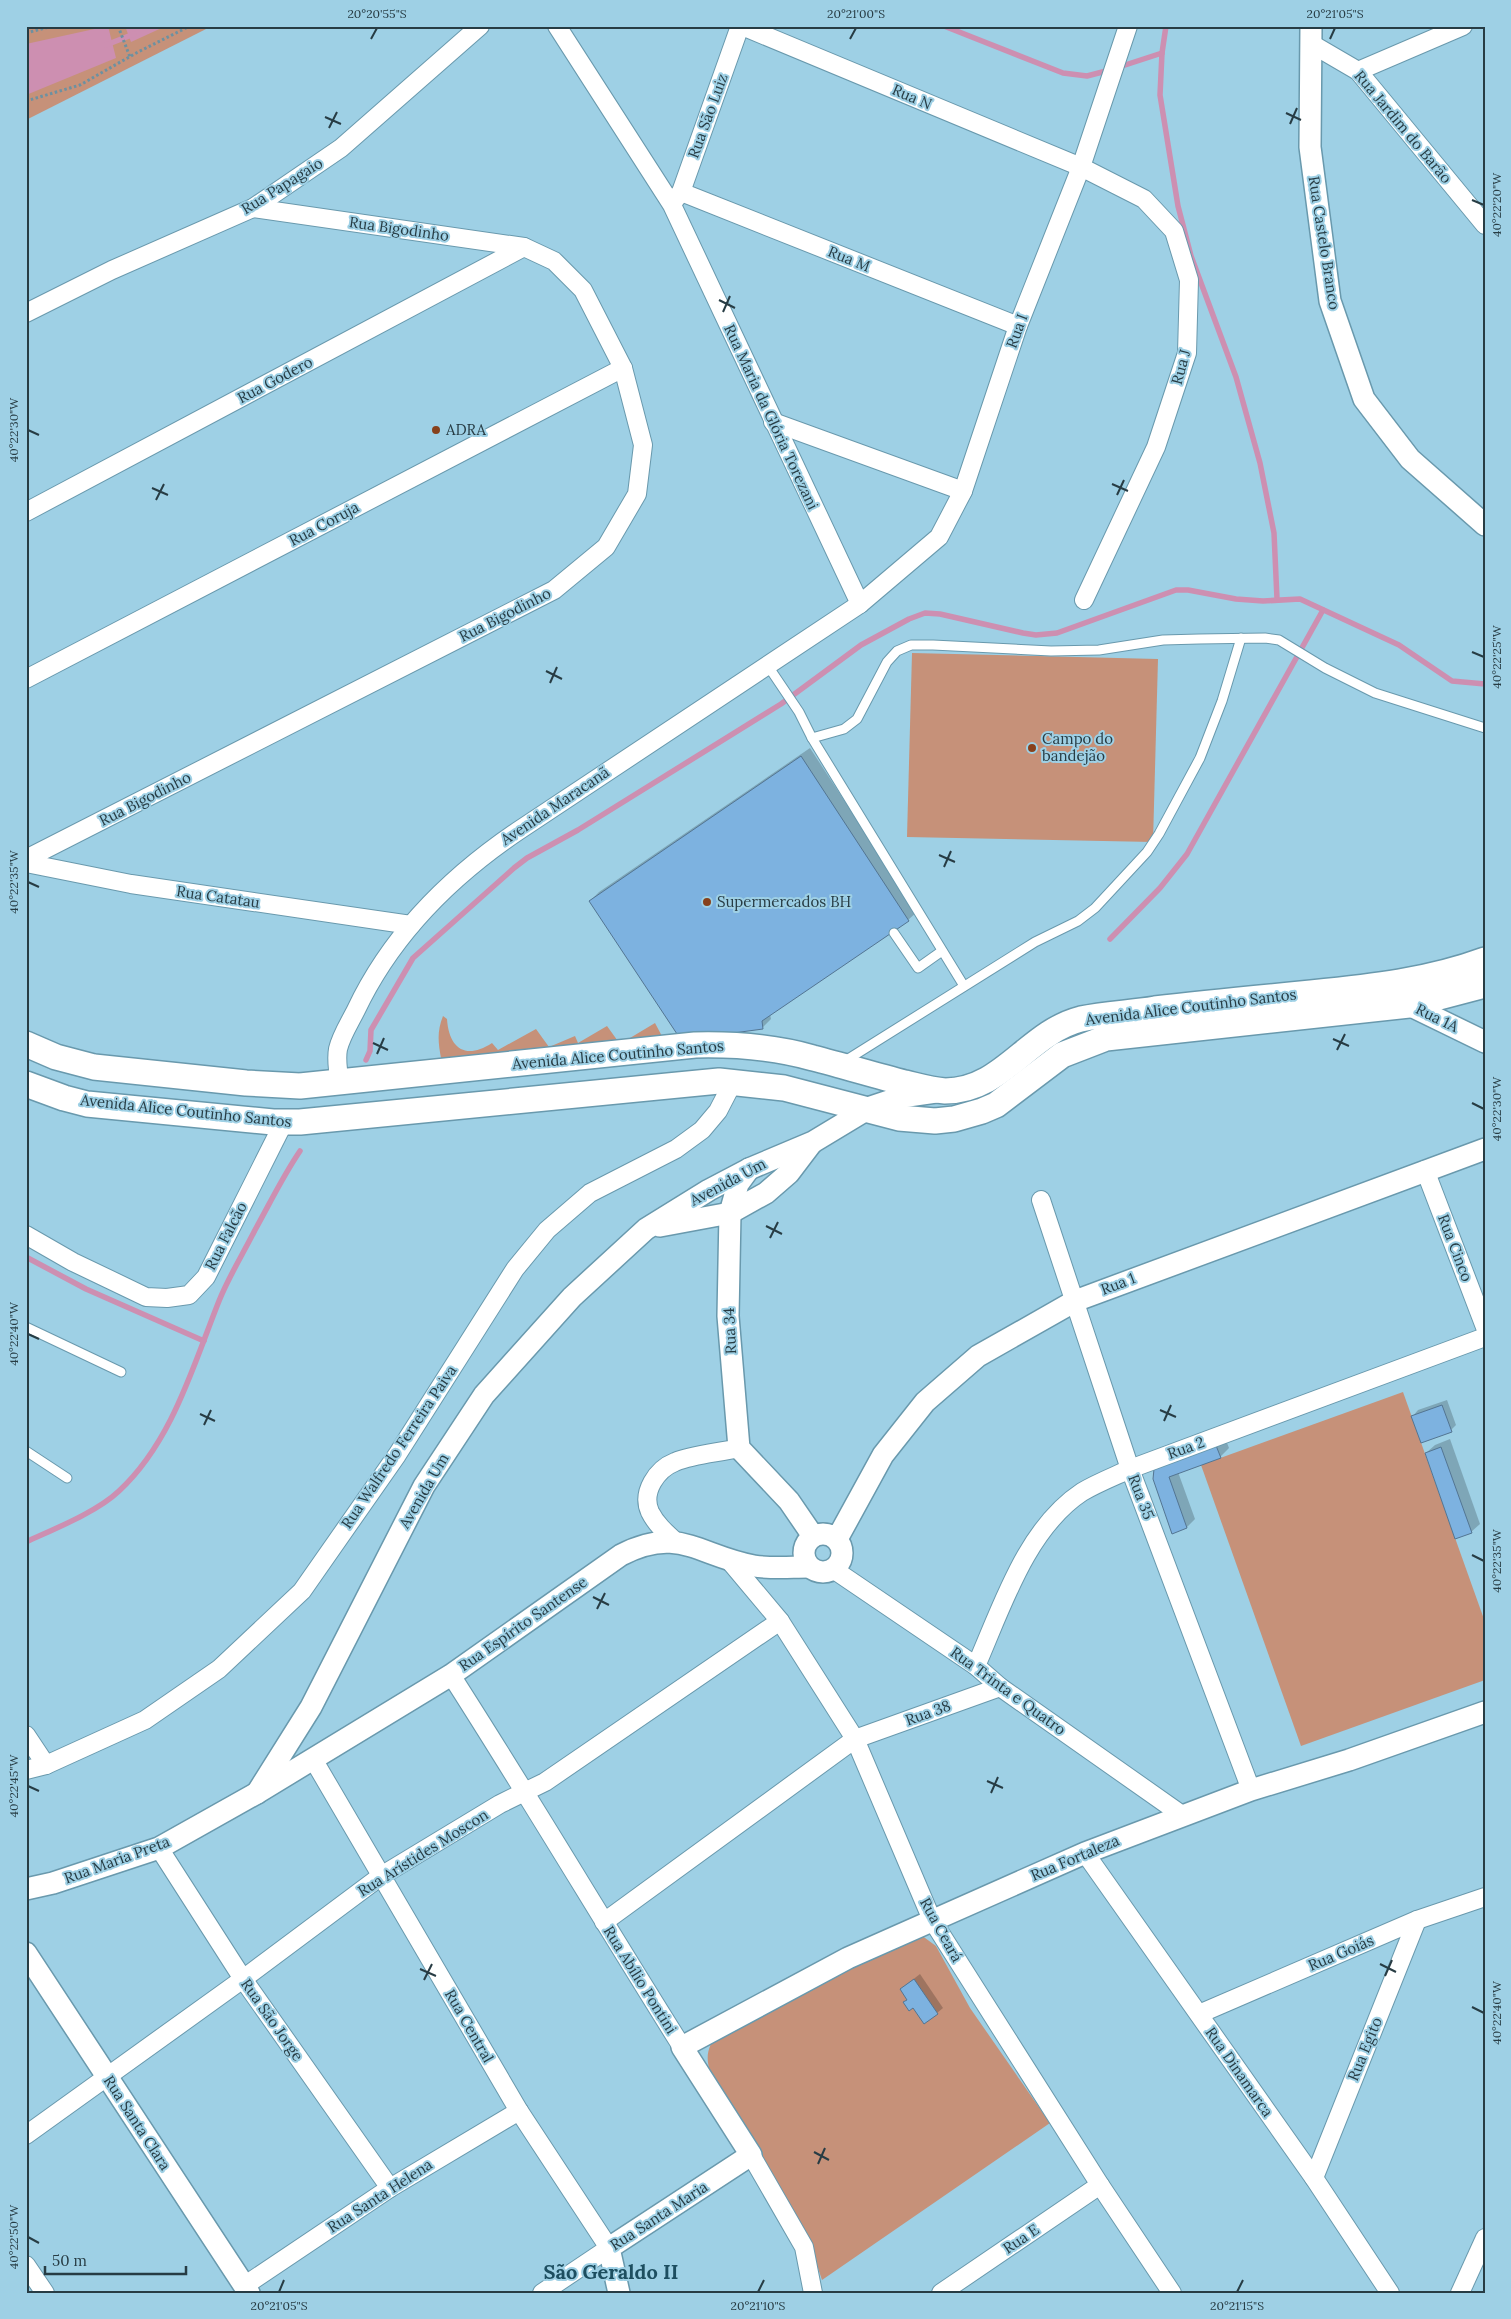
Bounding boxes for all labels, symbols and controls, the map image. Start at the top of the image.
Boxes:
text: 20°20'55"S [347,6,407,21]
text: 20°21'00"S [827,6,885,21]
text: 20°21'05"S [1306,6,1364,21]
street label: Rua Jardim do Barão [1351,66,1456,187]
street label: Rua São Luiz [683,71,732,161]
street label: Rua N [889,80,935,113]
street label: Rua Papagaio [237,153,326,218]
text: 40°22'20"W [1489,172,1504,237]
street label: Rua Castelo Branco [1305,175,1344,311]
street label: Rua Bigodinho [348,212,450,245]
street label: Rua M [825,242,873,276]
street label: Rua I [1002,311,1031,351]
street label: Rua Maria da Glória Torezani [720,321,823,512]
street label: Rua J [1167,347,1194,387]
street label: Rua Godero [234,352,316,407]
text: 40°22'30"W [6,397,21,462]
place label: ADRA [445,420,487,439]
marker: ADRA [430,424,442,436]
street label: Rua Coruja [286,497,362,550]
street label: Rua Bigodinho [456,583,554,646]
text: 40°22'25"W [1489,624,1504,689]
place label: Campo do bandejão [1042,729,1113,765]
marker: Campo do bandejão [1026,742,1038,754]
street label: Avenida Maracanã [496,762,613,849]
street label: Rua Bigodinho [96,767,194,830]
text: 40°22'35"W [6,849,21,914]
street label: Rua Catatau [175,881,261,912]
place label: Supermercados BH [717,892,851,911]
marker: Supermercados BH [701,896,713,908]
street label: Avenida Alice Coutinho Santos [1084,984,1297,1029]
street label: Rua 1A [1413,999,1462,1036]
street label: Avenida Alice Coutinho Santos [510,1036,725,1073]
text: 40°22'30"W [1489,1076,1504,1141]
street label: Avenida Alice Coutinho Santos [79,1090,293,1131]
street label: Avenida Um [686,1154,769,1210]
street label: Rua Falcão [200,1198,251,1273]
street label: Rua Cinco [1434,1211,1477,1284]
street label: Rua 1 [1098,1268,1138,1299]
text: 40°22'40"W [6,1301,21,1366]
street label: Rua 34 [719,1307,740,1355]
street label: Rua Walfredo Ferreira Paiva [337,1361,461,1532]
street label: Rua 2 [1165,1432,1207,1463]
street label: Avenida Um [394,1450,453,1532]
street label: Rua 35 [1124,1472,1159,1522]
text: 40°22'35"W [1489,1528,1504,1593]
street label: Rua Espírito Santense [455,1572,591,1675]
street label: Rua Trinta e Quatro [947,1642,1070,1739]
street label: Rua 38 [903,1696,953,1729]
text: 40°22'45"W [6,1754,21,1817]
street label: Rua Arístides Moscon [354,1805,491,1900]
street label: Rua Fortaleza [1028,1830,1122,1885]
street label: Rua Maria Preta [61,1832,172,1887]
street label: Rua Ceará [916,1894,967,1965]
street label: Rua Abílio Pontini [600,1922,681,2037]
street label: Rua Goiás [1305,1930,1376,1975]
street label: Rua São Jorge [237,1975,308,2065]
text: 40°22'40"W [1489,1980,1504,2045]
street label: Rua Central [441,1986,498,2066]
street label: Rua Egito [1343,2014,1386,2083]
street label: Rua Dinamarca [1201,2023,1278,2121]
street label: Rua Santa Clara [100,2072,175,2174]
street label: Rua Santa Helena [324,2154,436,2237]
street label: Rua Santa Maria [606,2177,711,2254]
text: 40°22'50"W [6,2204,21,2269]
street label: Rua E [999,2220,1042,2257]
scale bar [45,2244,186,2276]
text: 50 m [52,2251,87,2270]
district label: São Geraldo II [543,2259,679,2284]
text: 20°21'05"S [250,2298,308,2313]
text: 20°21'10"S [731,2298,786,2313]
text: 20°21'15"S [1210,2298,1264,2313]

